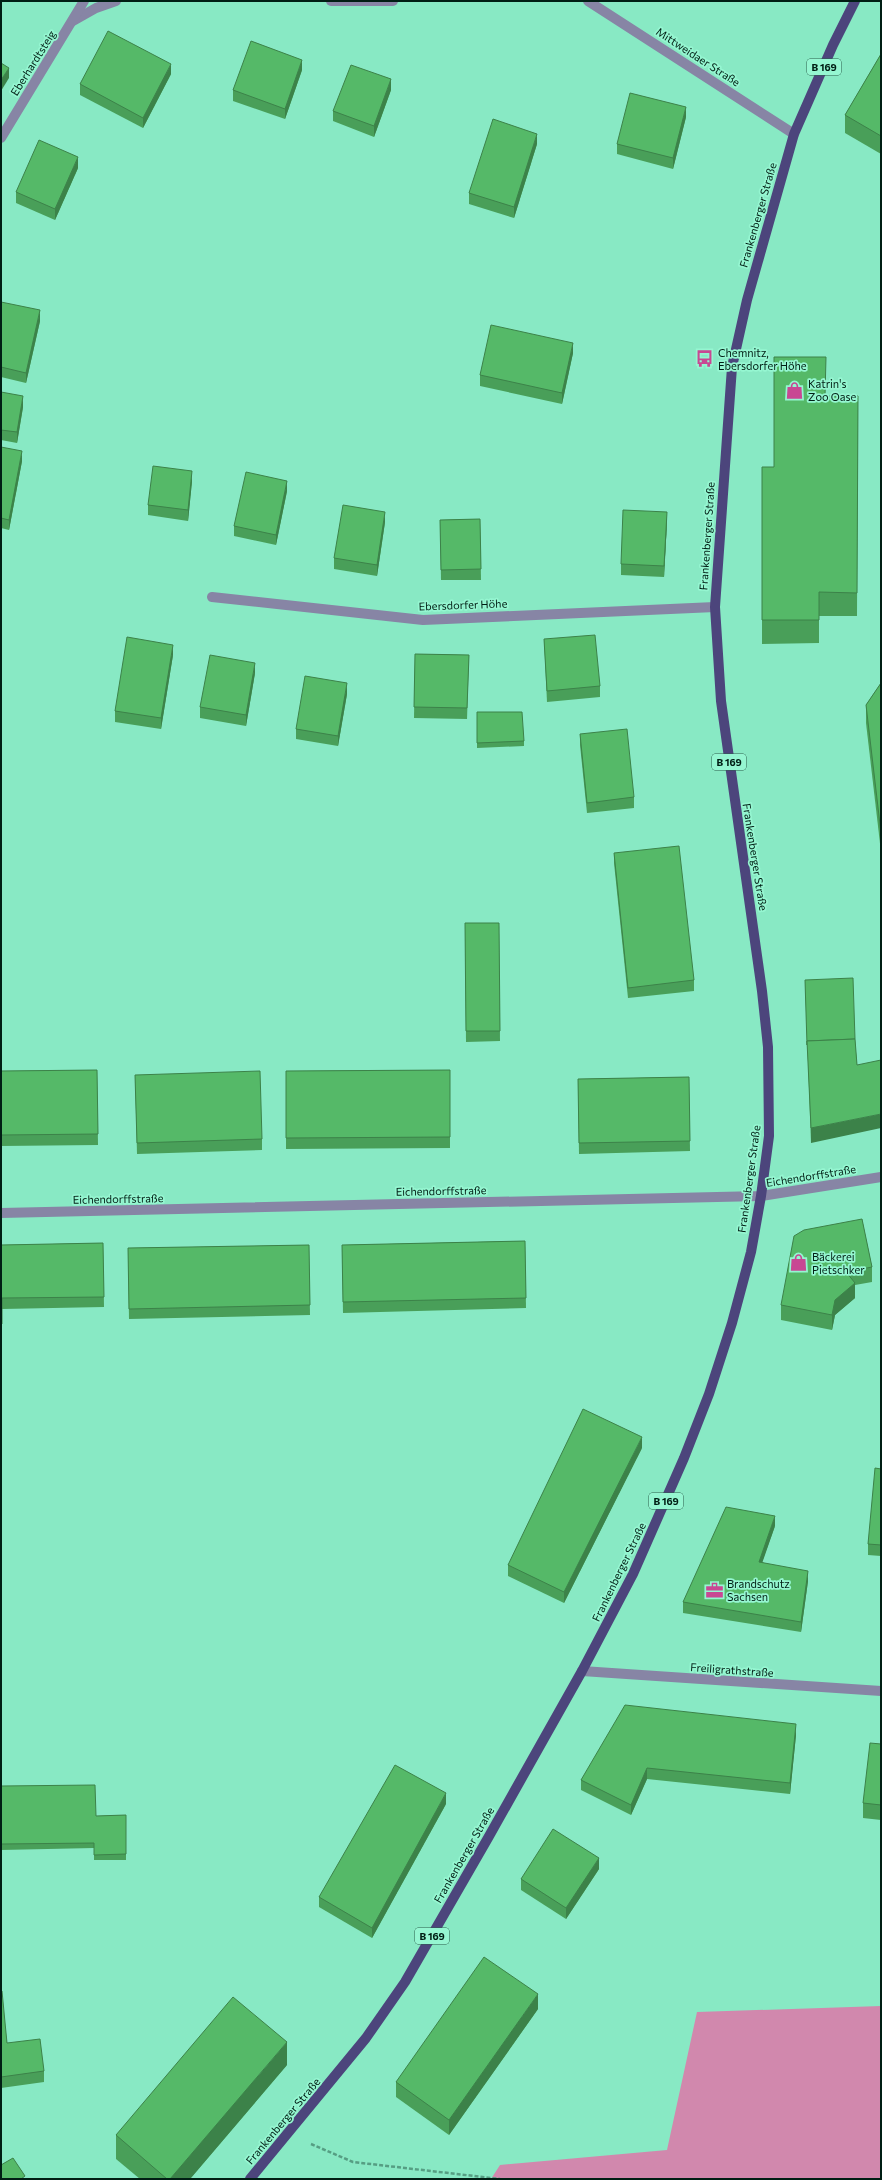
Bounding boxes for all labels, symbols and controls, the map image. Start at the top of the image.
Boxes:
street label: Mittweidaer Straße [654,25,743,89]
street label: Eberhardtsteig [7,28,58,98]
road number: B 169 [807,59,841,75]
street label: Frankenberger Straße [736,161,779,269]
place label: Chemnitz, Ebersdorfer Höhe [718,346,807,372]
bus stop icon: Chemnitz, Ebersdorfer Höhe [695,349,715,369]
place label: Katrin's Zoo Oase [808,377,856,403]
shop icon: Katrin's Zoo Oase [785,380,805,400]
street label: Frankenberger Straße [696,481,717,591]
street label: Ebersdorfer Höhe [418,596,508,613]
road number: B 169 [712,754,746,770]
street label: Frankenberger Straße [741,802,770,912]
street label: Frankenberger Straße [735,1124,763,1234]
street label: Eichendorffstraße [765,1162,857,1189]
street label: Eichendorffstraße [395,1183,487,1198]
street label: Eichendorffstraße [72,1191,164,1206]
place label: Bäckerei Pietschker [812,1250,865,1276]
shop icon: Bäckerei Pietschker [789,1253,809,1273]
road number: B 169 [649,1493,683,1509]
street label: Frankenberger Straße [589,1520,648,1623]
place label: Brandschutz Sachsen [727,1577,790,1603]
office icon: Brandschutz Sachsen [704,1580,724,1600]
street label: Freiligrathstraße [690,1660,774,1679]
street label: Frankenberger Straße [431,1804,496,1905]
road number: B 169 [415,1928,449,1944]
street label: Frankenberger Straße [243,2075,323,2166]

